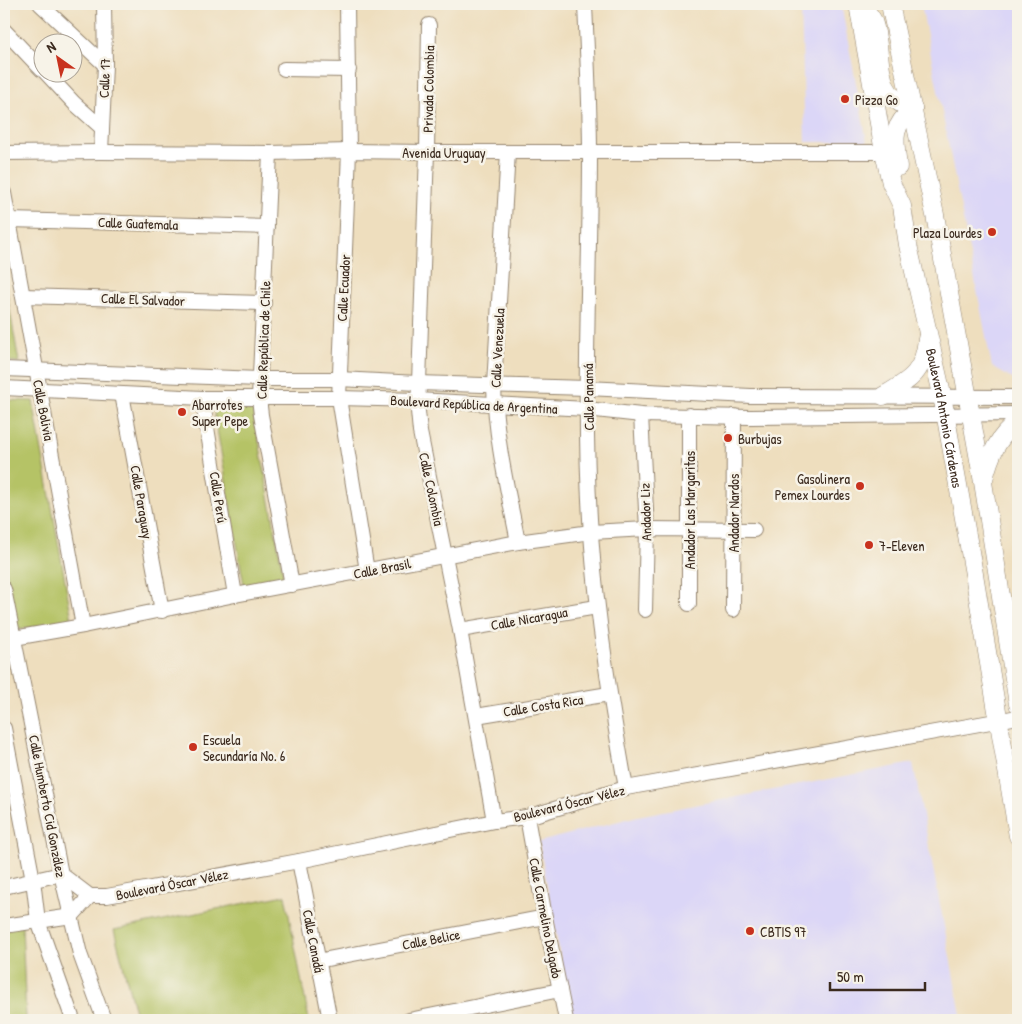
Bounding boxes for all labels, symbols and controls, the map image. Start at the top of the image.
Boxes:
north arrow [32,32,82,82]
text: N [42,36,59,57]
street label: Privada Colombia [418,45,438,133]
street label: Calle 17 [94,58,114,98]
place label: Pizza Go [855,90,898,109]
marker: Pizza Go [839,93,851,105]
street label: Avenida Uruguay [402,143,486,163]
street label: Calle Guatemala [97,212,179,234]
place label: Plaza Lourdes [913,223,982,242]
marker: Plaza Lourdes [986,226,998,238]
street label: Calle Ecuador [332,253,354,322]
street label: Calle República de Chile [251,280,276,400]
street label: Calle El Salvador [101,288,186,310]
street label: Calle Venezuela [485,307,509,388]
street label: Boulevard Antonio Cárdenas [922,346,968,489]
street label: Calle Panamá [578,363,598,431]
street label: Calle Bolivia [29,378,59,443]
street label: Boulevard República de Argentina [390,390,559,419]
place label: Abarrotes Super Pepe [192,395,248,431]
marker: Abarrotes Super Pepe [176,406,188,418]
place label: Burbujas [738,429,782,449]
marker: Burbujas [722,432,734,444]
street label: Calle Colombia [415,451,449,528]
street label: Andador Las Margaritas [680,451,700,569]
street label: Calle Paraguay [125,464,158,540]
place label: Gasolinera Pemex Lourdes [775,469,850,504]
street label: Calle Perú [206,470,232,524]
street label: Andador Nardos [724,474,743,552]
marker: Gasolinera Pemex Lourdes [854,480,866,492]
street label: Andador Liz [634,483,656,541]
place label: 7-Eleven [879,536,925,555]
marker: 7-Eleven [863,539,875,551]
street label: Calle Brasil [352,553,413,583]
street label: Calle Nicaragua [489,602,570,635]
street label: Calle Costa Rica [502,689,585,721]
place label: Escuela Secundaría No. 6 [203,730,286,765]
street label: Calle Humberto Cid González [25,733,71,879]
marker: Escuela Secundaría No. 6 [187,741,199,753]
street label: Boulevard Óscar Vélez [511,780,627,826]
street label: Calle Carmelino Delgado [524,856,567,980]
street label: Boulevard Óscar Vélez [114,864,230,904]
street label: Calle Canadá [299,908,330,975]
place label: CBTIS 97 [760,922,806,941]
street label: Calle Belice [400,924,462,954]
marker: CBTIS 97 [744,925,756,937]
scale bar [830,959,924,991]
text: 50 m [837,966,864,987]

